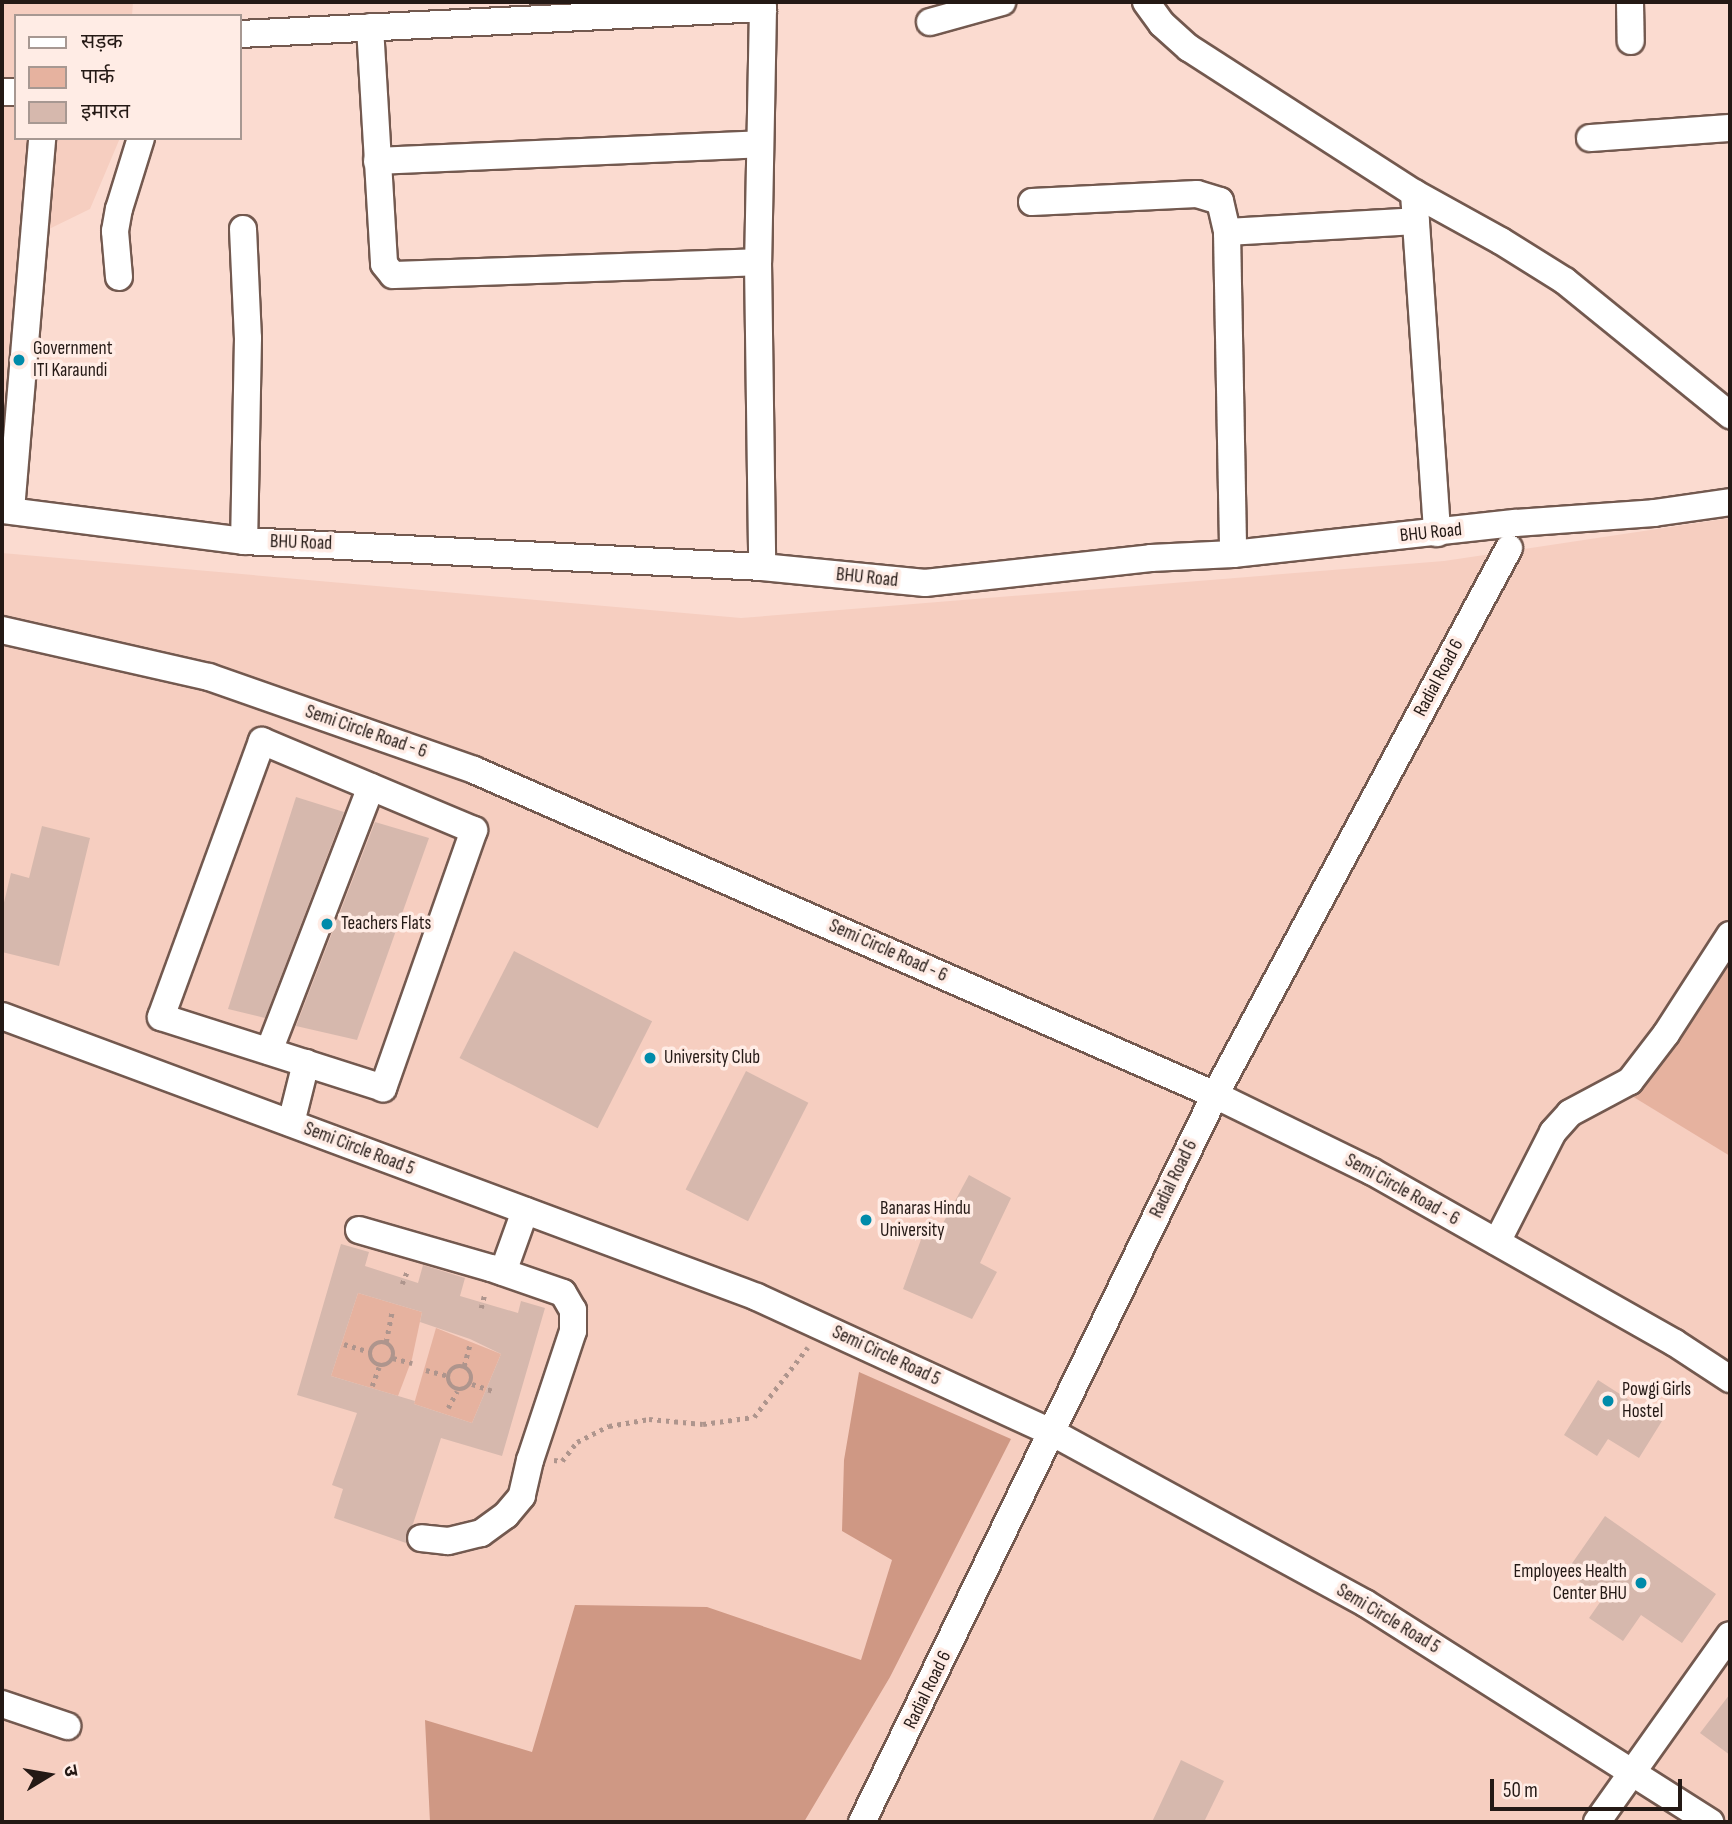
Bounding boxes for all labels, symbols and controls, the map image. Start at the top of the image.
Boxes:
legend [14,14,242,140]
text: सड़क [81,29,123,54]
text: पार्क [81,64,115,89]
text: इमारत [81,99,130,124]
place label: Government ITI Karaundi [33,338,113,382]
marker: Government ITI Karaundi [11,352,27,368]
street label: BHU Road [1399,518,1463,548]
street label: BHU Road [270,531,332,555]
street label: BHU Road [835,563,899,593]
street label: Radial Road 6 [1409,635,1469,721]
street label: Semi Circle Road - 6 [302,701,430,763]
place label: Teachers Flats [341,913,431,935]
street label: Semi Circle Road - 6 [825,915,951,987]
marker: Teachers Flats [319,916,335,932]
place label: University Club [664,1047,760,1069]
marker: University Club [642,1050,658,1066]
street label: Semi Circle Road 5 [301,1117,417,1181]
street label: Radial Road 6 [1145,1136,1203,1222]
street label: Semi Circle Road - 6 [1341,1149,1463,1231]
place label: Banaras Hindu University [880,1198,971,1242]
marker: Banaras Hindu University [858,1212,874,1228]
street label: Semi Circle Road 5 [828,1321,944,1391]
place label: Powgi Girls Hostel [1622,1379,1691,1423]
marker: Powgi Girls Hostel [1600,1393,1616,1409]
place label: Employees Health Center BHU [1513,1561,1627,1605]
marker: Employees Health Center BHU [1633,1575,1649,1591]
street label: Semi Circle Road 5 [1332,1579,1444,1659]
street label: Radial Road 6 [899,1647,957,1733]
north arrow [14,1740,84,1810]
text: उ [58,1763,82,1779]
scale bar [1494,1764,1686,1808]
text: 50 m [1503,1778,1538,1803]

